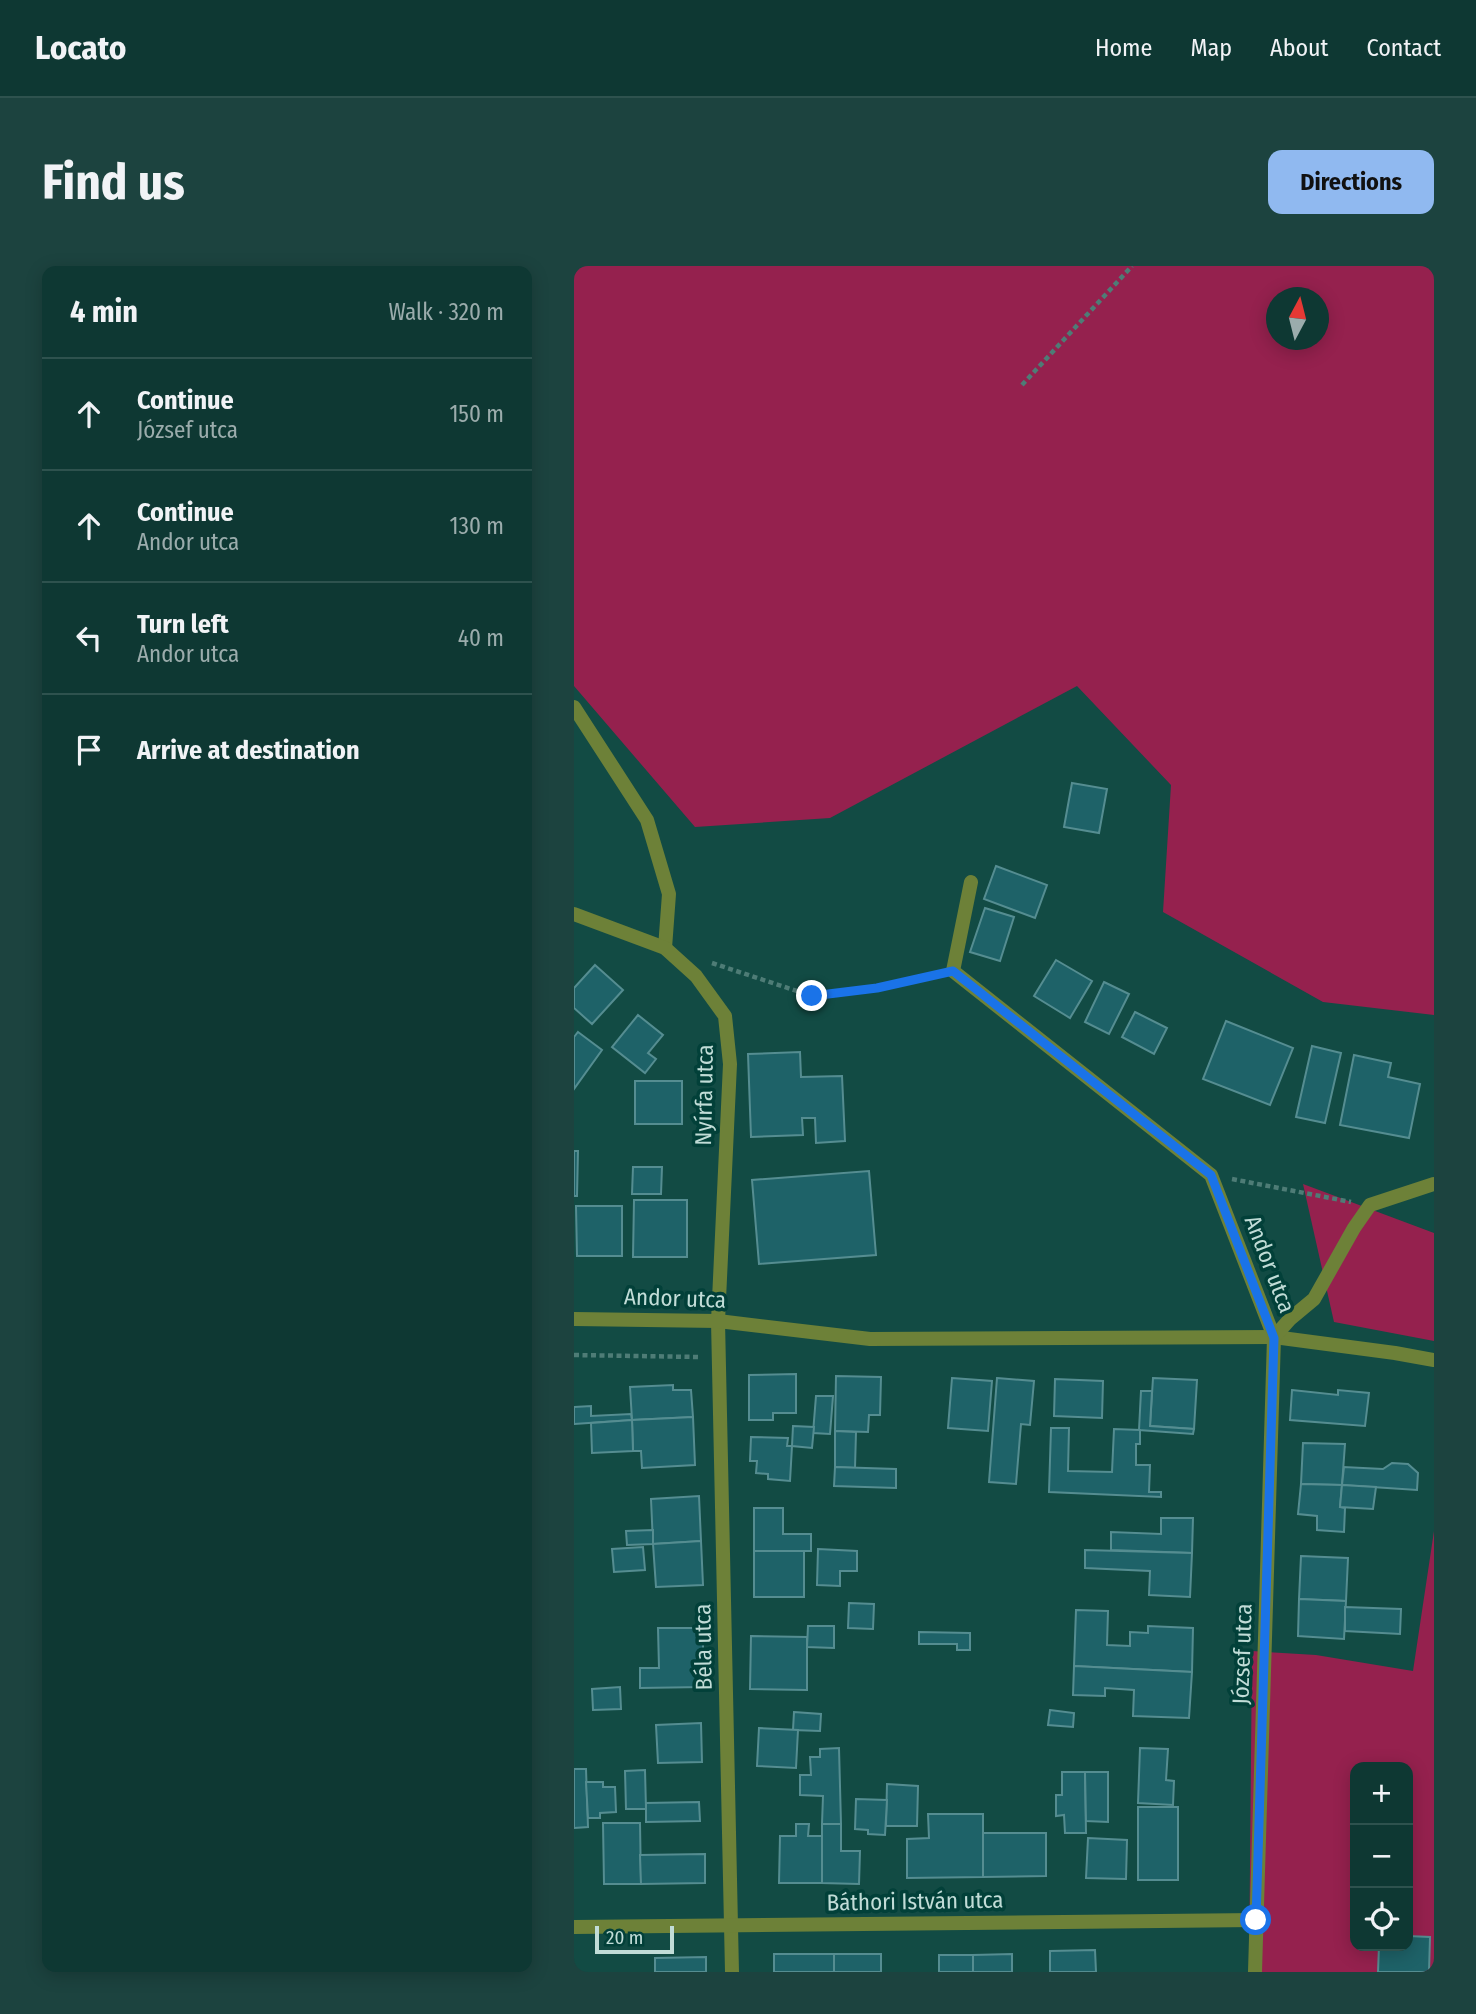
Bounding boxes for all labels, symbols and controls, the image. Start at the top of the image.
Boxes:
text: Locato [35,28,126,68]
text: Home [1095,34,1152,62]
text: Map [1190,34,1232,62]
text: About [1270,34,1328,62]
text: Contact [1366,34,1441,62]
button: Directions [1268,150,1434,214]
text: Find us [42,153,185,212]
north arrow [1266,287,1329,350]
text: 4 min [70,294,138,330]
text: Walk · 320 m [389,298,504,326]
text: Continue [137,385,234,416]
icon: ahead [70,395,108,433]
text: 150 m [449,400,504,428]
text: József utca [137,416,238,444]
text: Continue [137,497,234,528]
icon: ahead [70,507,108,545]
text: 130 m [450,512,504,540]
text: Andor utca [137,528,239,556]
text: Turn left [137,609,229,640]
icon: left [70,619,108,657]
text: 40 m [458,624,504,652]
text: Andor utca [137,640,239,668]
icon: arrive [70,731,108,769]
text: Arrive at destination [137,735,360,766]
route end [796,980,827,1011]
street label: Nyírfa utca [689,1044,719,1146]
street label: Andor utca [1239,1211,1301,1317]
street label: Andor utca [623,1282,727,1314]
street label: Béla utca [688,1603,718,1691]
street label: József utca [1226,1603,1258,1705]
map controls [1350,1762,1413,1951]
button: + [1350,1762,1413,1825]
button: − [1350,1825,1413,1888]
street label: Báthori István utca [826,1885,1004,1917]
button: locate [1350,1888,1413,1951]
route start [1240,1904,1271,1935]
scale bar [595,1923,674,1955]
text: 20 m [606,1926,643,1949]

